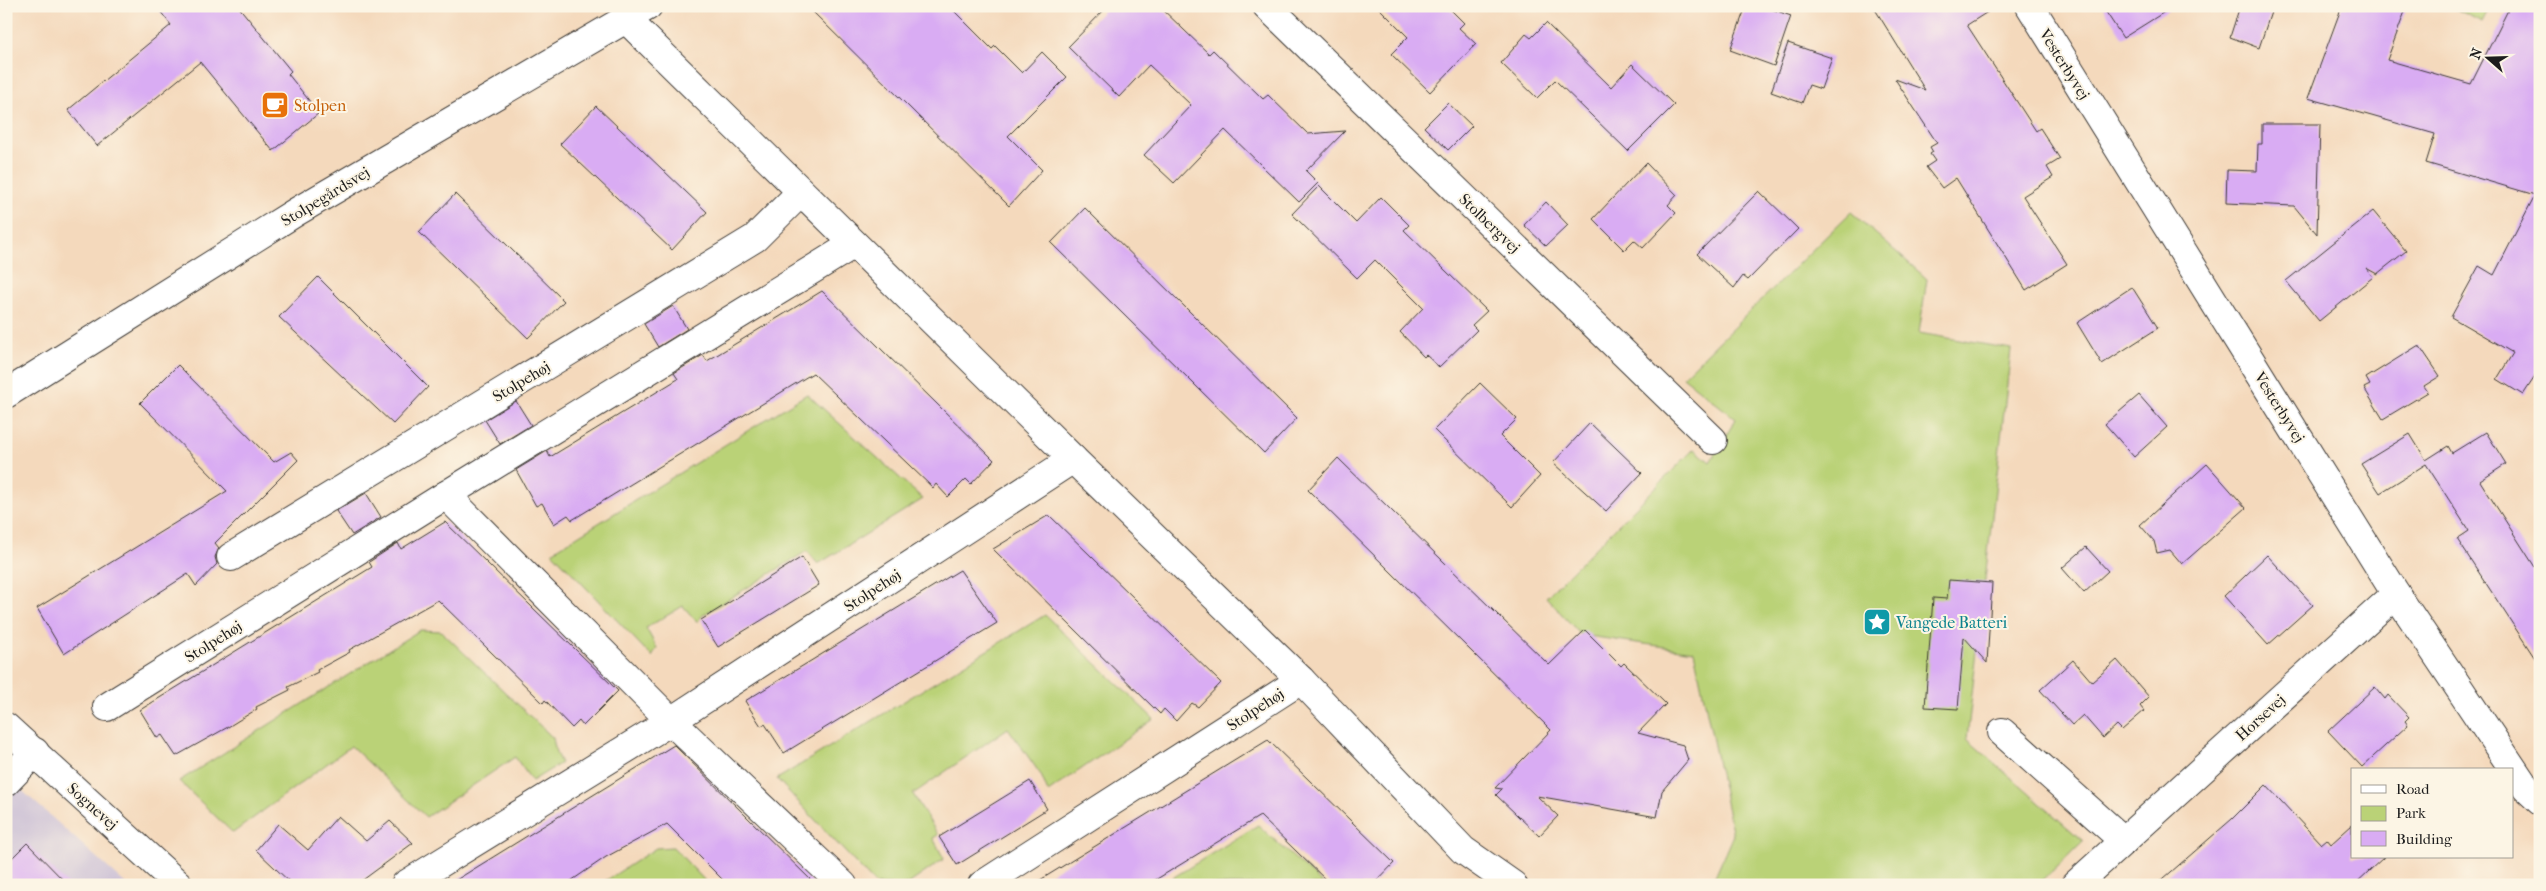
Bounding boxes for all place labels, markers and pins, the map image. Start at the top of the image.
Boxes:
cafe icon: Stolpen [260,90,290,120]
place label: Stolpen [294,96,347,115]
place icon: Vangede Batteri [1862,607,1892,637]
place label: Vangede Batteri [1895,613,2008,632]

